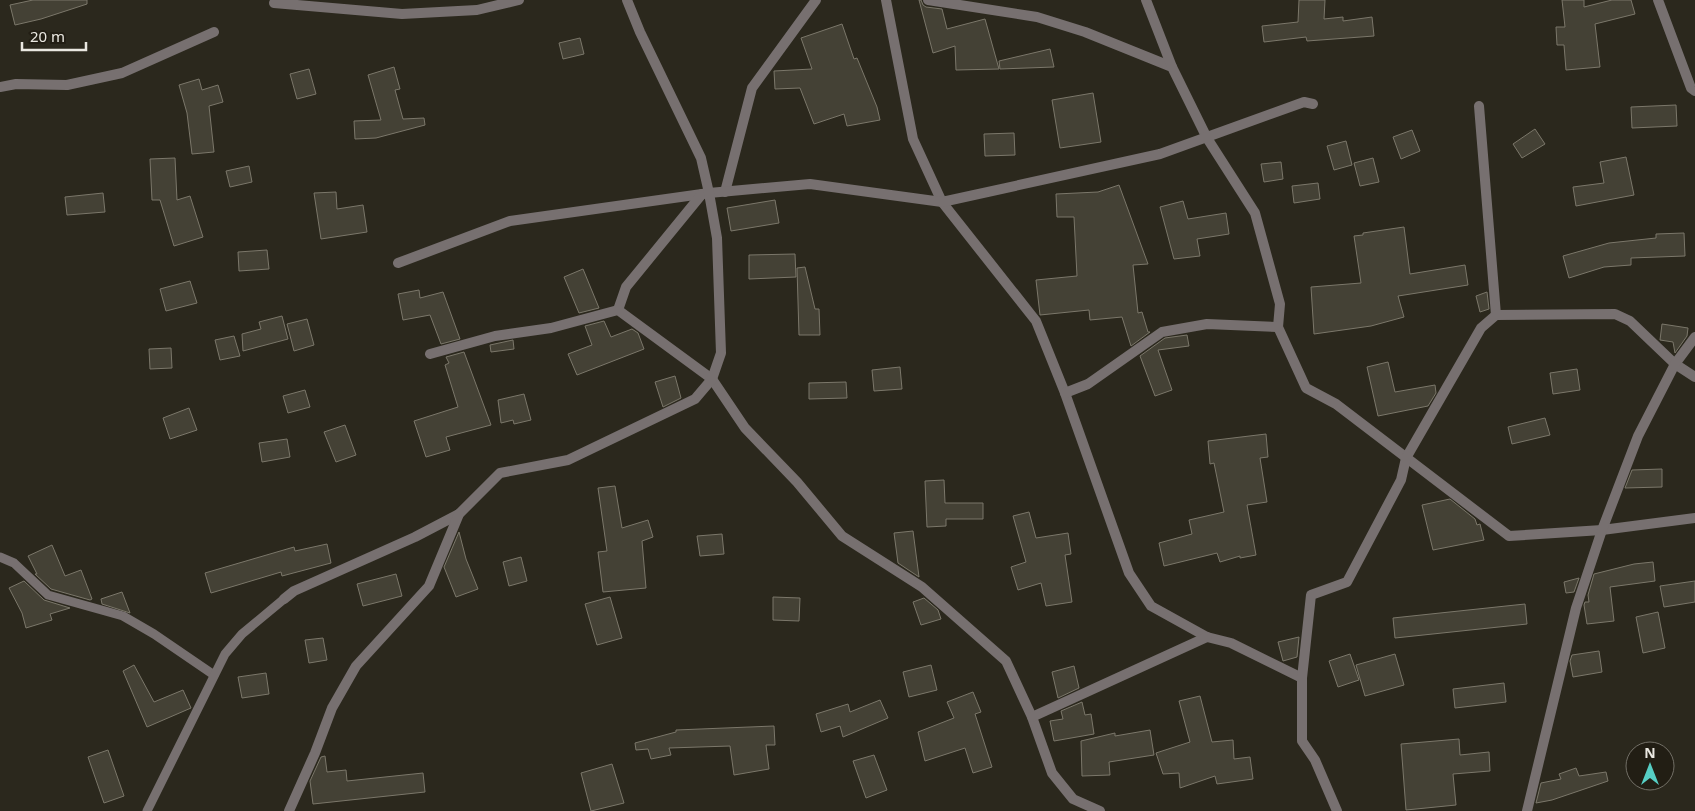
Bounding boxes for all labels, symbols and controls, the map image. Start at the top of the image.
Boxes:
scale bar [22,20,86,52]
text: 20 m [30,26,65,46]
north arrow [1625,741,1675,791]
text: N [1644,743,1656,762]

